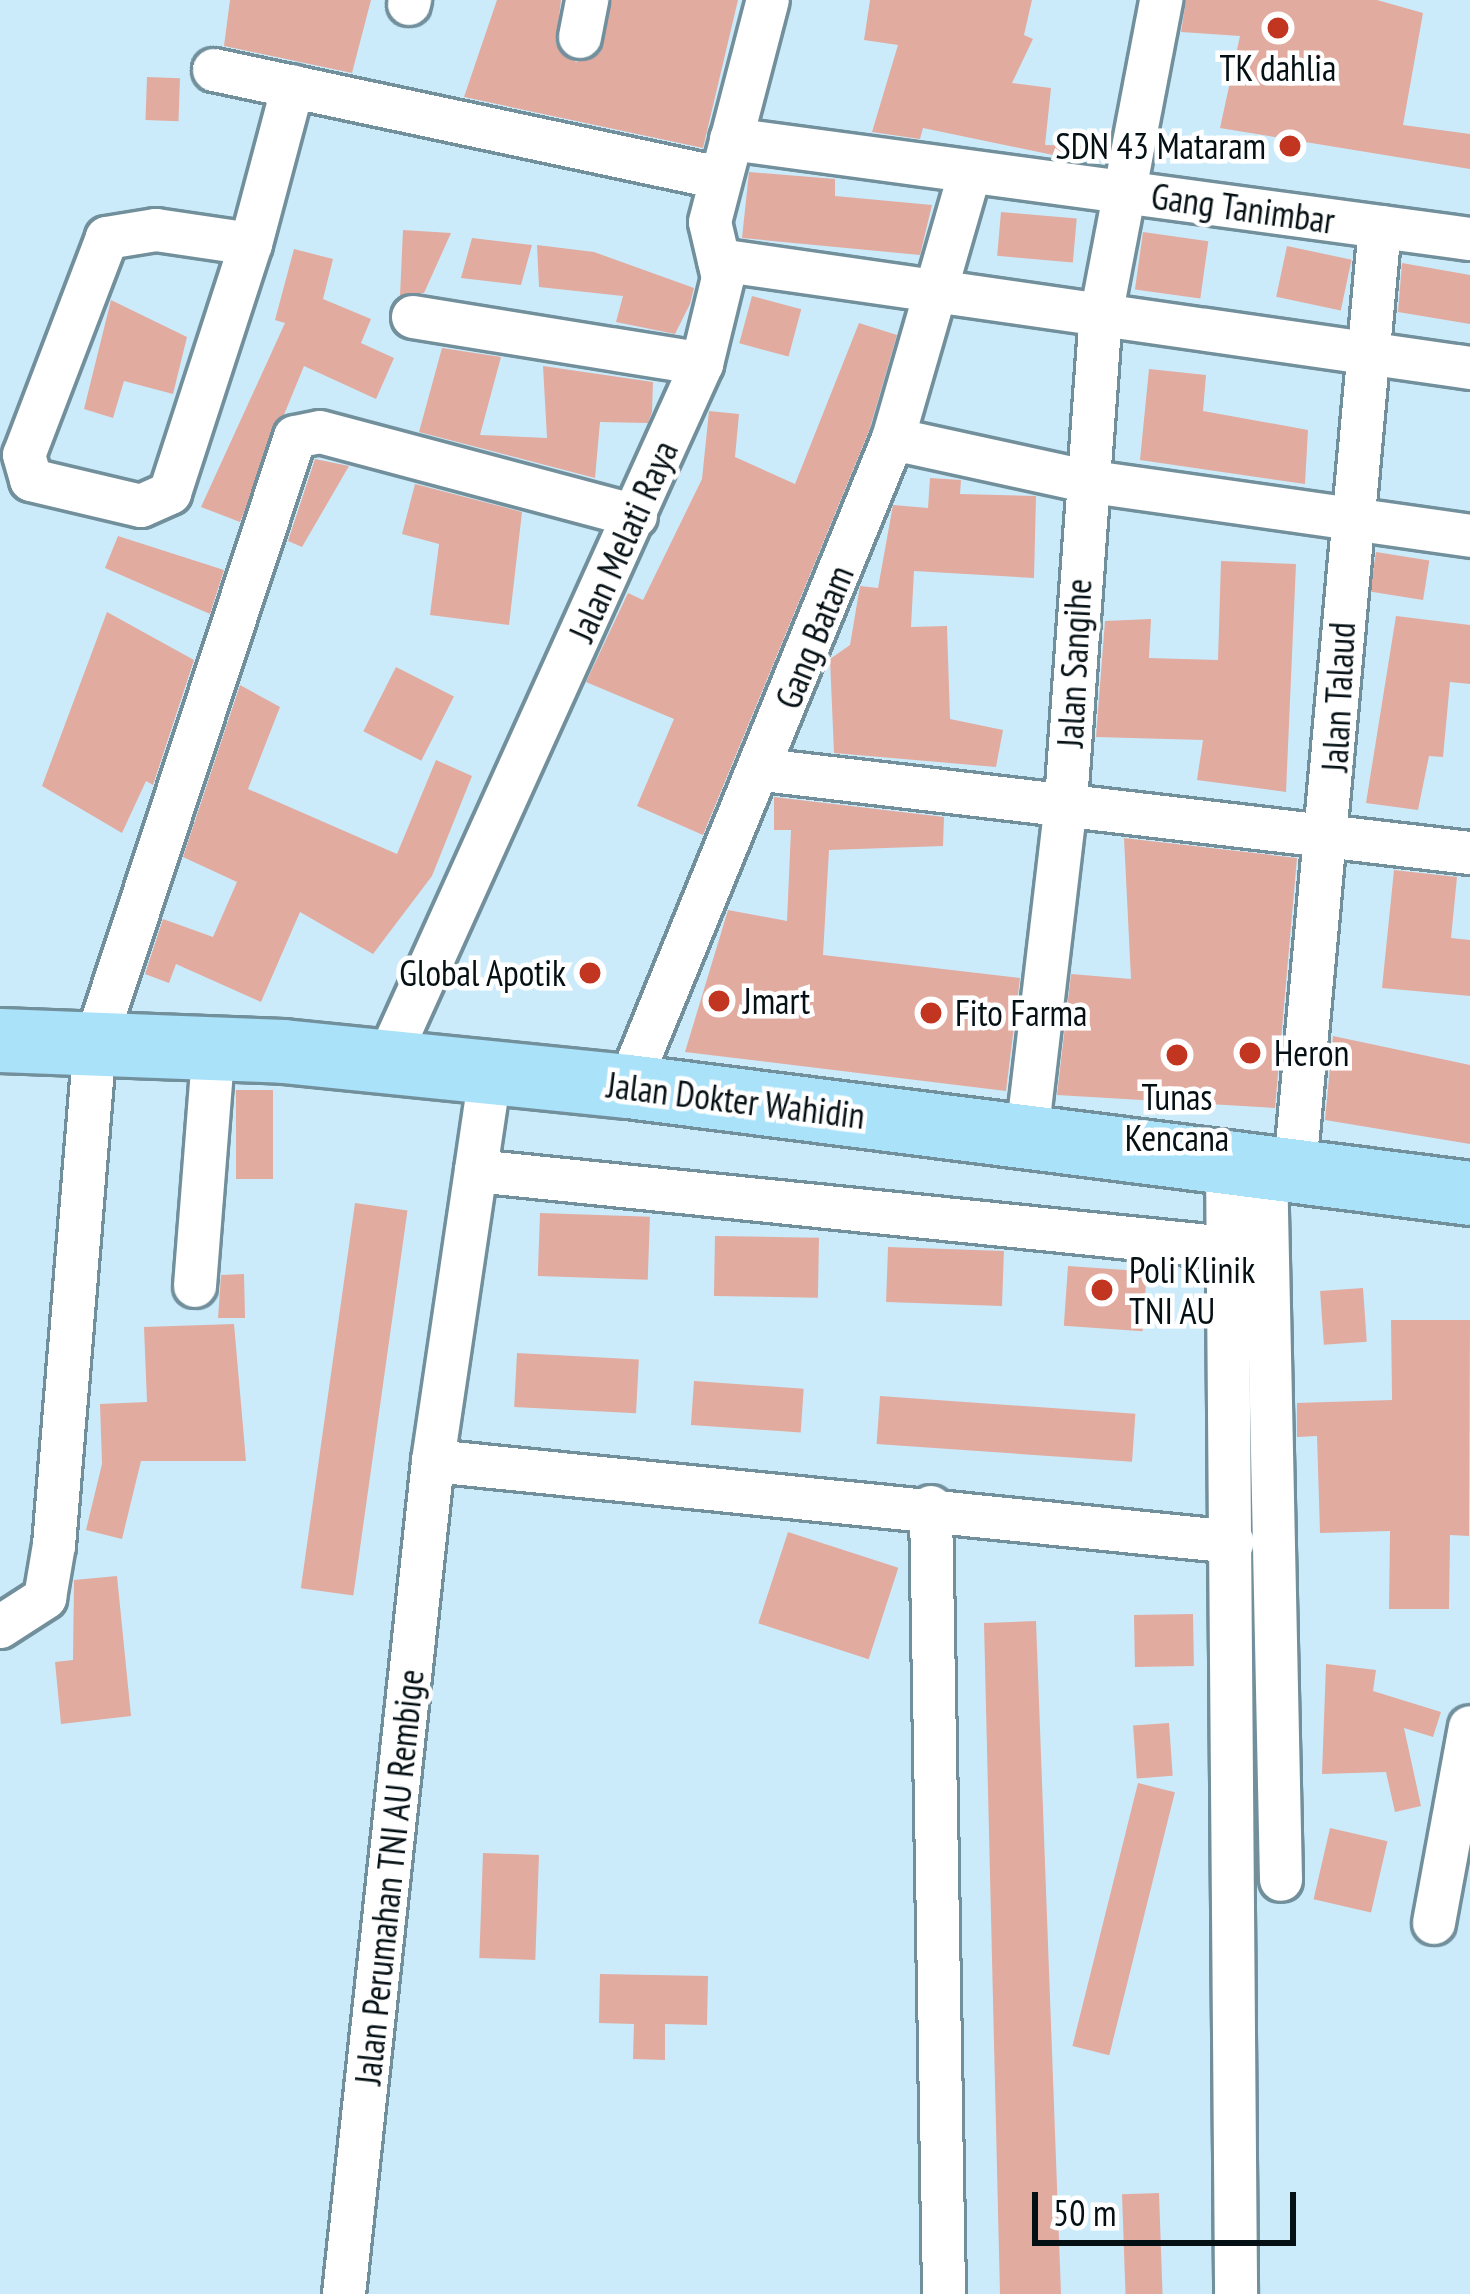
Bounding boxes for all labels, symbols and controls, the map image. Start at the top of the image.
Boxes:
marker: TK dahlia [1265,15,1291,41]
place label: TK dahlia [1219,46,1337,90]
place label: SDN 43 Mataram [1055,124,1266,168]
marker: SDN 43 Mataram [1277,133,1303,159]
street label: Gang Tanimbar [1148,174,1338,242]
street label: Jalan Melati Raya [560,434,686,648]
street label: Gang Batam [766,559,862,715]
street label: Jalan Sangihe [1048,577,1100,749]
street label: Jalan Talaud [1312,621,1364,773]
place label: Global Apotik [398,951,566,995]
marker: Global Apotik [577,960,603,986]
place label: Jmart [743,979,810,1023]
marker: Jmart [706,988,732,1014]
place label: Fito Farma [955,991,1087,1035]
marker: Fito Farma [918,1000,944,1026]
place label: Heron [1274,1031,1349,1075]
marker: Heron [1237,1040,1263,1066]
marker: Tunas Kencana [1164,1042,1190,1068]
street label: Jalan Dokter Wahidin [604,1063,868,1137]
place label: Tunas Kencana [1125,1074,1229,1159]
place label: Poli Klinik TNI AU [1129,1247,1255,1332]
marker: Poli Klinik TNI AU [1086,1274,1118,1306]
street label: Jalan Perumahan TNI AU Rembige [346,1666,432,2088]
scale bar [1038,2168,1302,2242]
text: 50 m [1053,2189,1116,2236]

